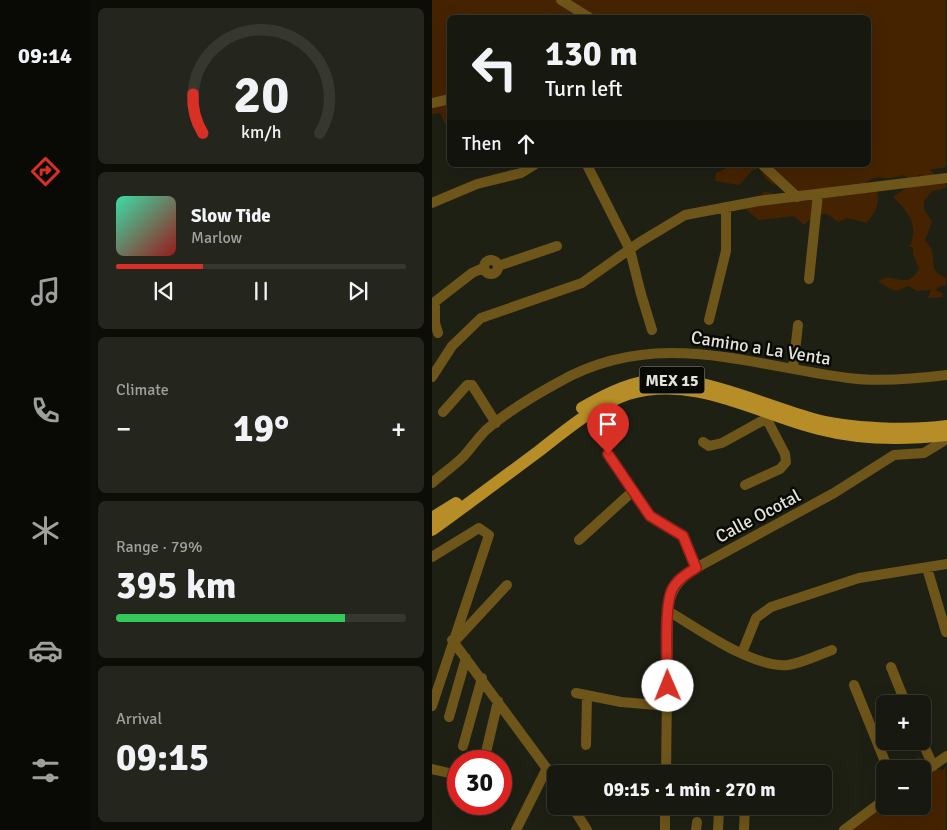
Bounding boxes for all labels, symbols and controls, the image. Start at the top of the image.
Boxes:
text: 130 m [545,32,638,75]
icon: left [462,35,527,100]
text: 09:14 [18,42,72,69]
text: 20 [233,63,289,127]
text: Turn left [545,75,623,102]
text: km/h [241,121,281,143]
icon: ahead [512,130,540,158]
text: Then [462,132,502,156]
icon: directions [28,154,63,189]
text: Slow Tide [191,204,271,228]
text: Marlow [191,228,242,248]
icon: music [28,274,63,309]
icon: previous [150,277,178,305]
icon: pause [247,277,275,305]
icon: next [344,277,372,305]
street label: Camino a La Venta [689,326,833,370]
road number: MEX 15 [640,366,704,394]
text: Climate [116,380,169,400]
icon: phone [28,393,63,428]
pin [587,403,629,454]
text: 19° [233,405,289,452]
icon: arrive [594,410,622,438]
text: − [116,412,131,446]
text: + [391,412,406,446]
street label: Calle Ocotal [712,484,804,548]
icon: climate [28,513,63,548]
text: Range · 79% [116,537,202,557]
text: 395 km [116,562,237,609]
icon: car [28,633,63,668]
position arrow [641,659,693,711]
map controls [876,695,931,815]
button: + [876,695,931,750]
text: Arrival [116,709,162,729]
text: 09:15 [116,734,209,781]
speed limit sign: 30 [447,750,512,815]
icon: filters [28,753,63,788]
button: − [876,760,931,815]
text: 09:15 · 1 min · 270 m [603,778,776,802]

